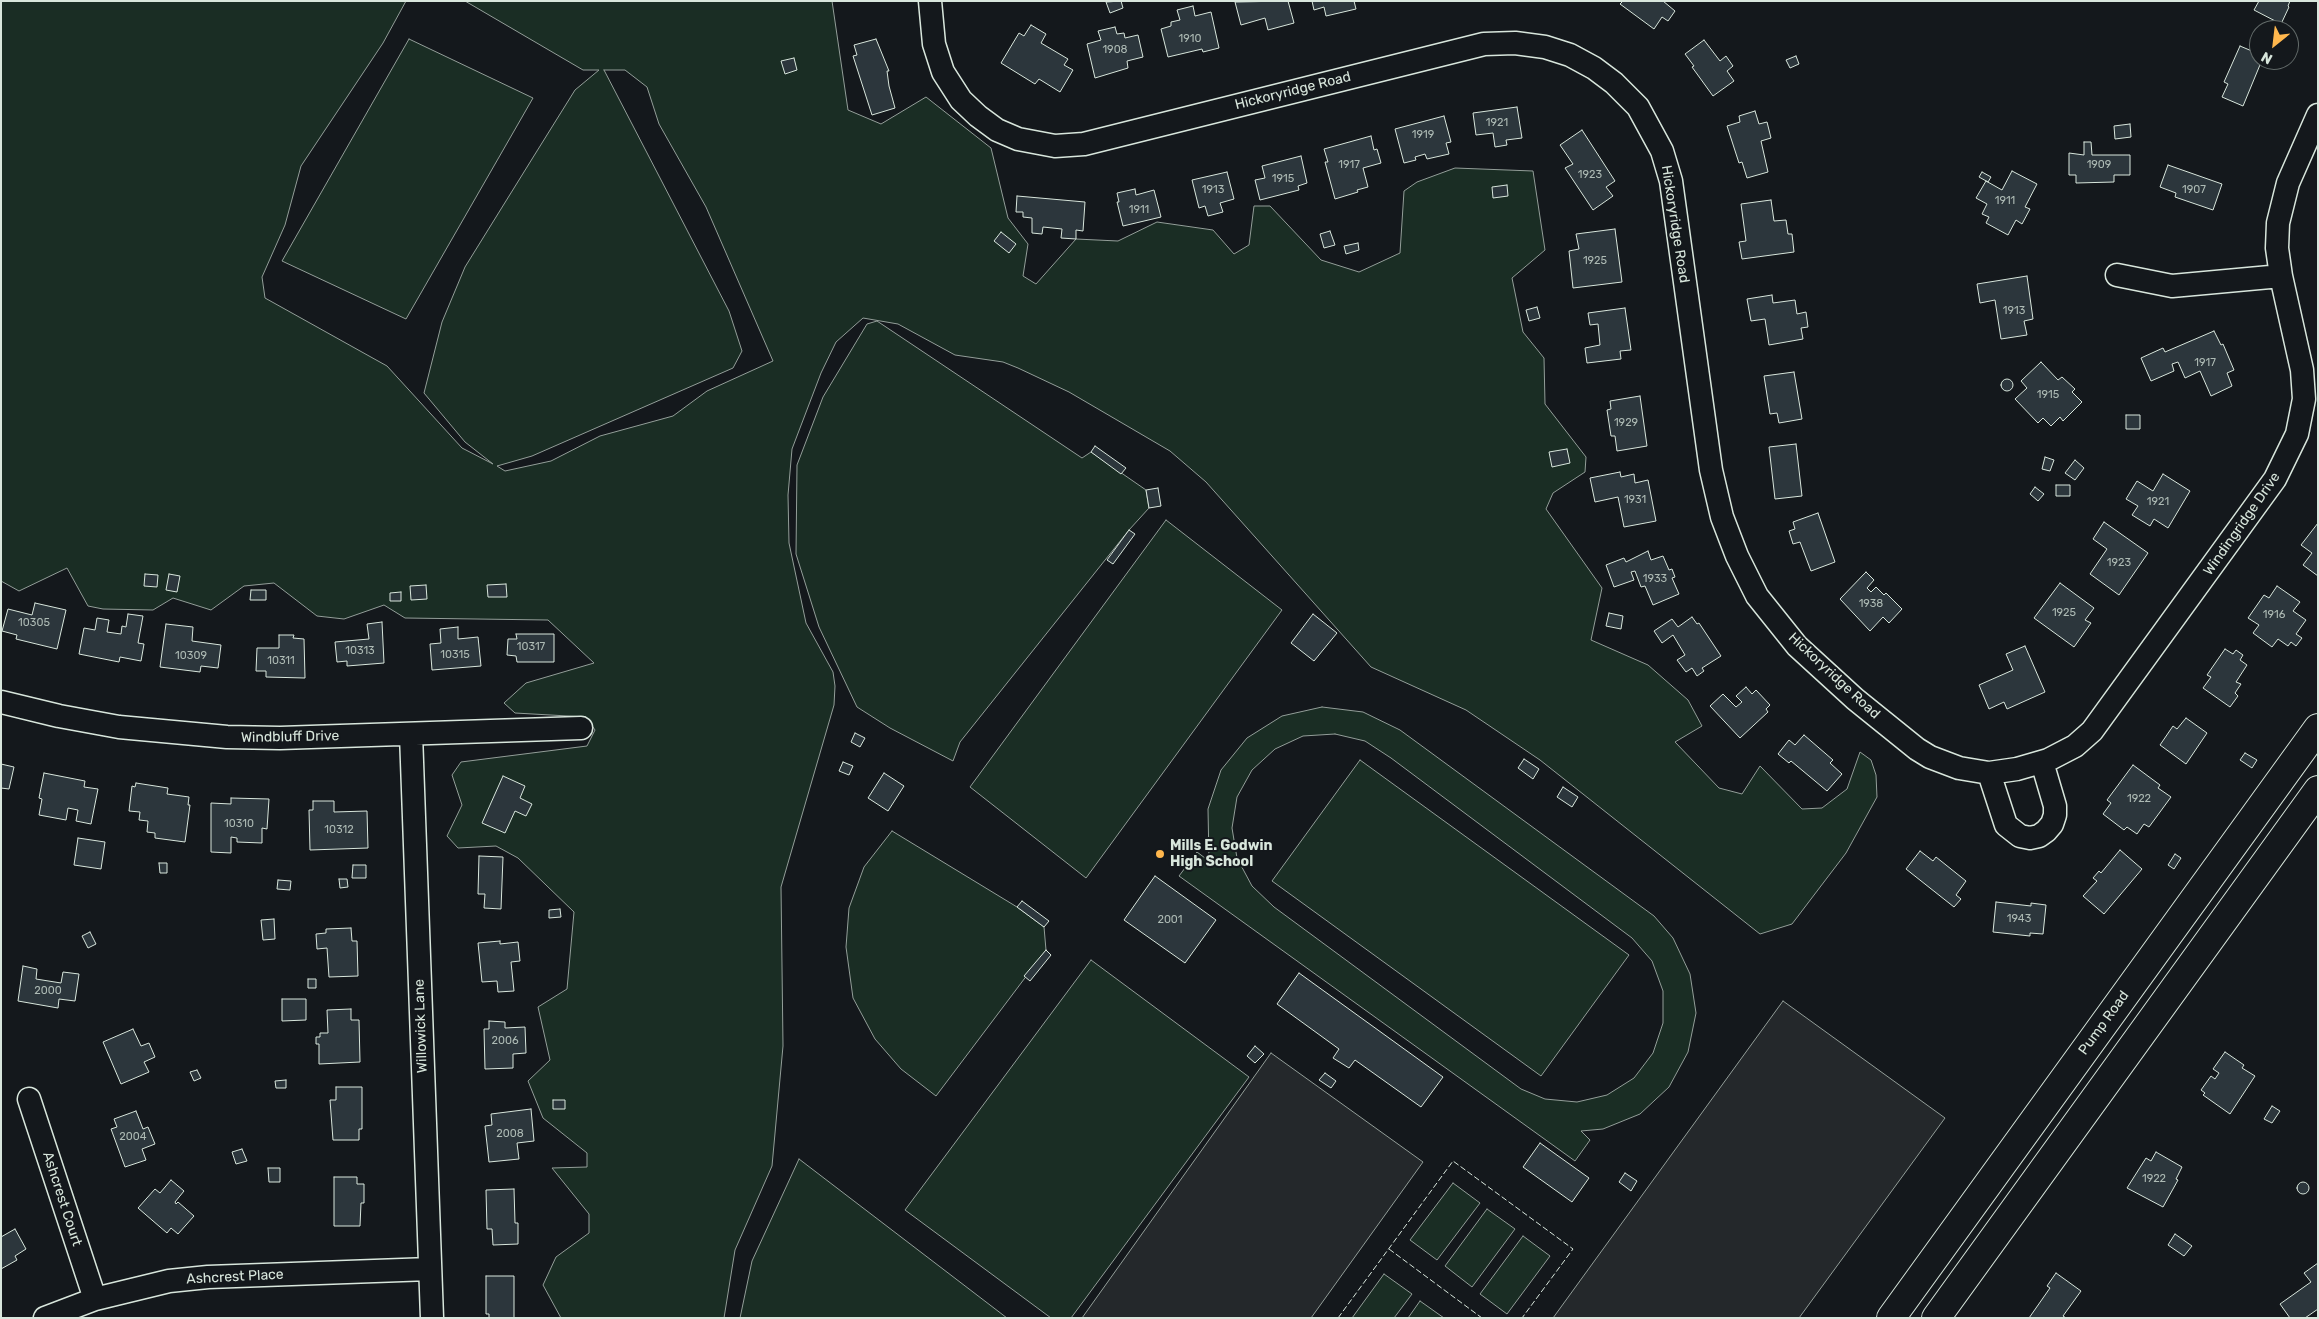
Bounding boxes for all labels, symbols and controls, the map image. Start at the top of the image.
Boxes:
north arrow [2249,20,2299,70]
house number: 1910 [1179,32,1201,46]
house number: 1908 [1102,43,1128,57]
text: N [2258,48,2276,68]
street label: Hickoryridge Road [1233,68,1353,114]
house number: 1921 [1486,116,1508,130]
house number: 1919 [1412,128,1434,142]
house number: 1917 [1338,158,1360,172]
house number: 1909 [2087,158,2111,172]
street label: Hickoryridge Road [1657,164,1693,284]
house number: 1923 [1578,168,1602,182]
house number: 1915 [1272,172,1294,186]
house number: 1913 [1202,183,1224,197]
house number: 1907 [2182,183,2206,197]
house number: 1911 [1995,194,2015,208]
house number: 1911 [1129,203,1149,217]
house number: 1925 [1583,254,1607,268]
house number: 1913 [2003,304,2025,318]
house number: 1917 [2194,356,2216,370]
house number: 1915 [2037,388,2059,402]
house number: 1929 [1614,416,1638,430]
street label: Windingridge Drive [2200,469,2284,579]
house number: 1931 [1624,493,1646,507]
house number: 1921 [2147,495,2169,509]
house number: 1923 [2107,556,2131,570]
house number: 1933 [1643,572,1667,586]
house number: 1938 [1859,597,1883,611]
house number: 1925 [2052,606,2076,620]
house number: 1916 [2263,608,2285,622]
house number: 10305 [18,616,50,630]
street label: Hickoryridge Road [1785,629,1883,723]
house number: 10317 [517,640,545,654]
house number: 10313 [345,644,375,658]
house number: 10315 [440,648,470,662]
house number: 10309 [175,649,207,663]
house number: 10311 [267,654,295,668]
street label: Windbluff Drive [241,728,339,746]
house number: 1922 [2127,792,2151,806]
house number: 10310 [224,817,254,831]
house number: 10312 [324,823,354,837]
place label: Mills E. Godwin High School [1170,838,1272,870]
marker: Mills E. Godwin High School [1154,848,1166,860]
house number: 1943 [2007,912,2031,926]
house number: 2001 [1157,913,1183,927]
street label: Willowick Lane [411,979,431,1073]
house number: 2000 [34,984,62,998]
street label: Pump Road [2075,988,2133,1058]
house number: 2006 [491,1034,519,1048]
house number: 2008 [496,1127,524,1141]
house number: 2004 [119,1130,147,1144]
street label: Ashcrest Court [39,1150,85,1248]
house number: 1922 [2142,1172,2166,1186]
street label: Ashcrest Place [186,1266,284,1288]

